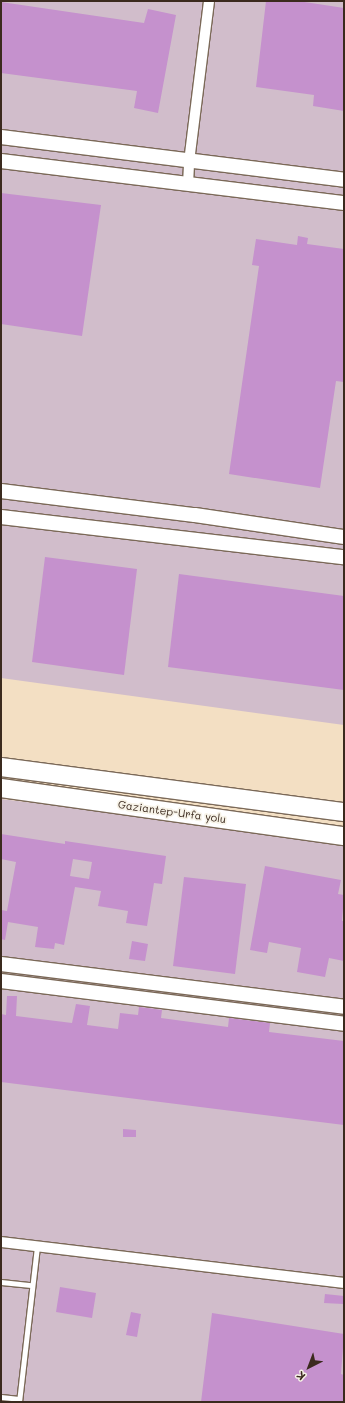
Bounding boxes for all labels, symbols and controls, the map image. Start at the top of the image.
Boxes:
street label: Gaziantep-Urfa yolu [117,798,227,826]
north arrow [289,1347,329,1387]
text: K [293,1368,308,1384]

